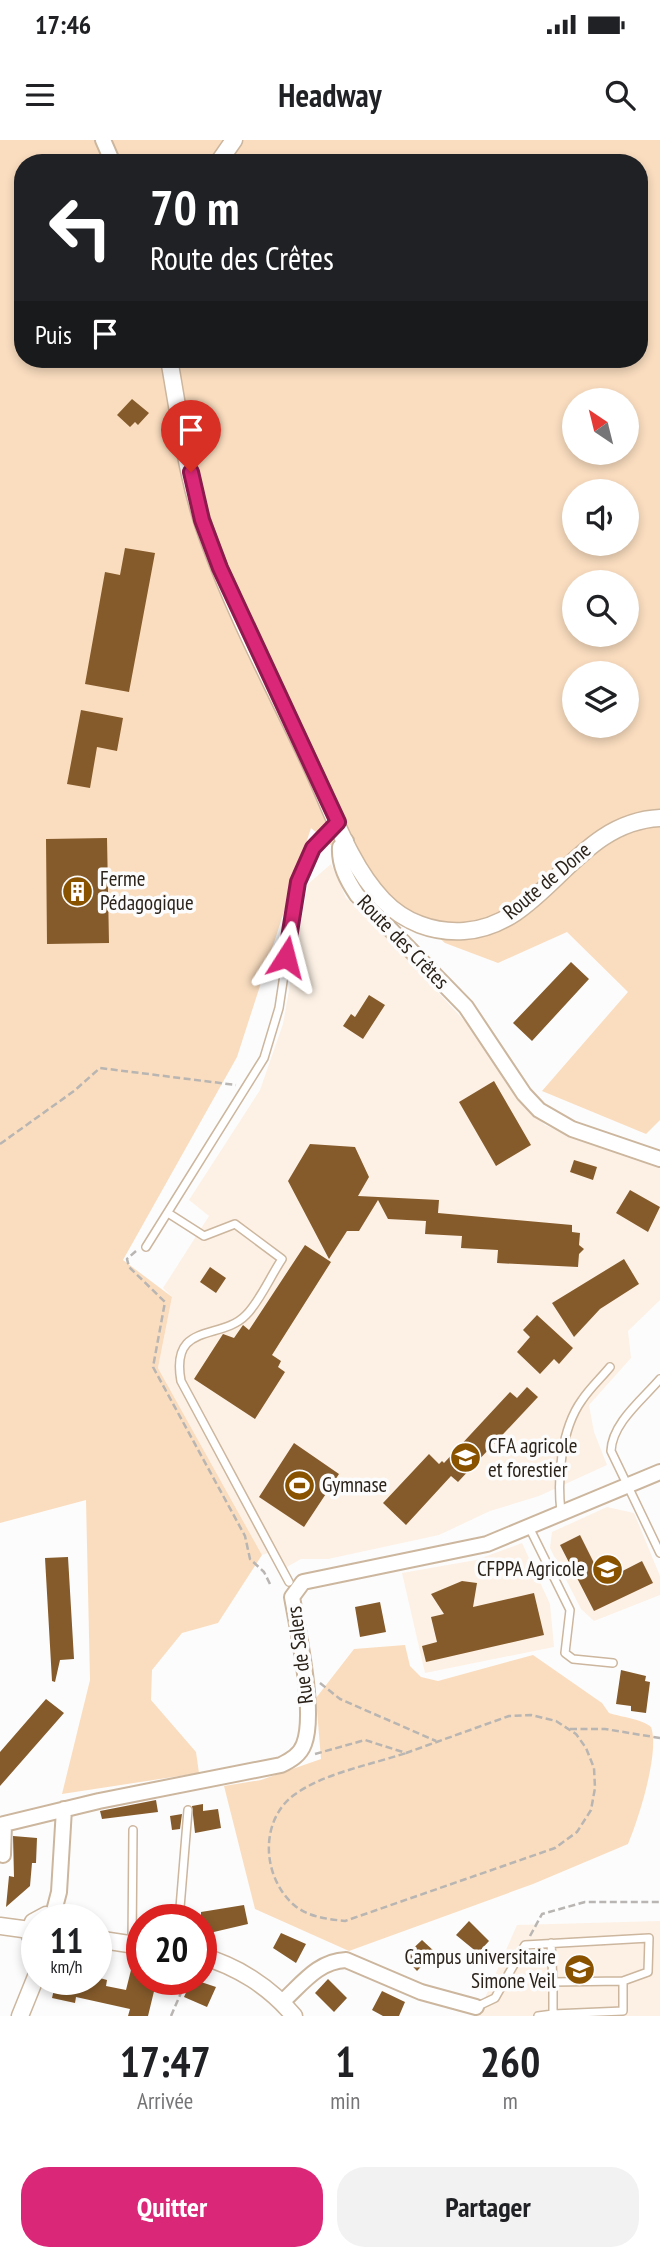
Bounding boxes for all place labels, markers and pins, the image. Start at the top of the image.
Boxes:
pin [161,400,221,472]
place label: Ferme Pédagogique [100,865,194,916]
building icon: Ferme Pédagogique [60,874,94,908]
place label: CFA agricole et forestier [488,1432,578,1483]
school or university icon: CFA agricole et forestier [448,1441,482,1475]
sports icon: Gymnase [282,1468,316,1502]
place label: Gymnase [322,1471,387,1498]
school or university icon: CFPPA Agricole [591,1552,625,1586]
place label: CFPPA Agricole [477,1555,585,1582]
place label: Campus universitaire Simone Veil [405,1943,556,1994]
school or university icon: Campus universitaire Simone Veil [562,1952,596,1986]

